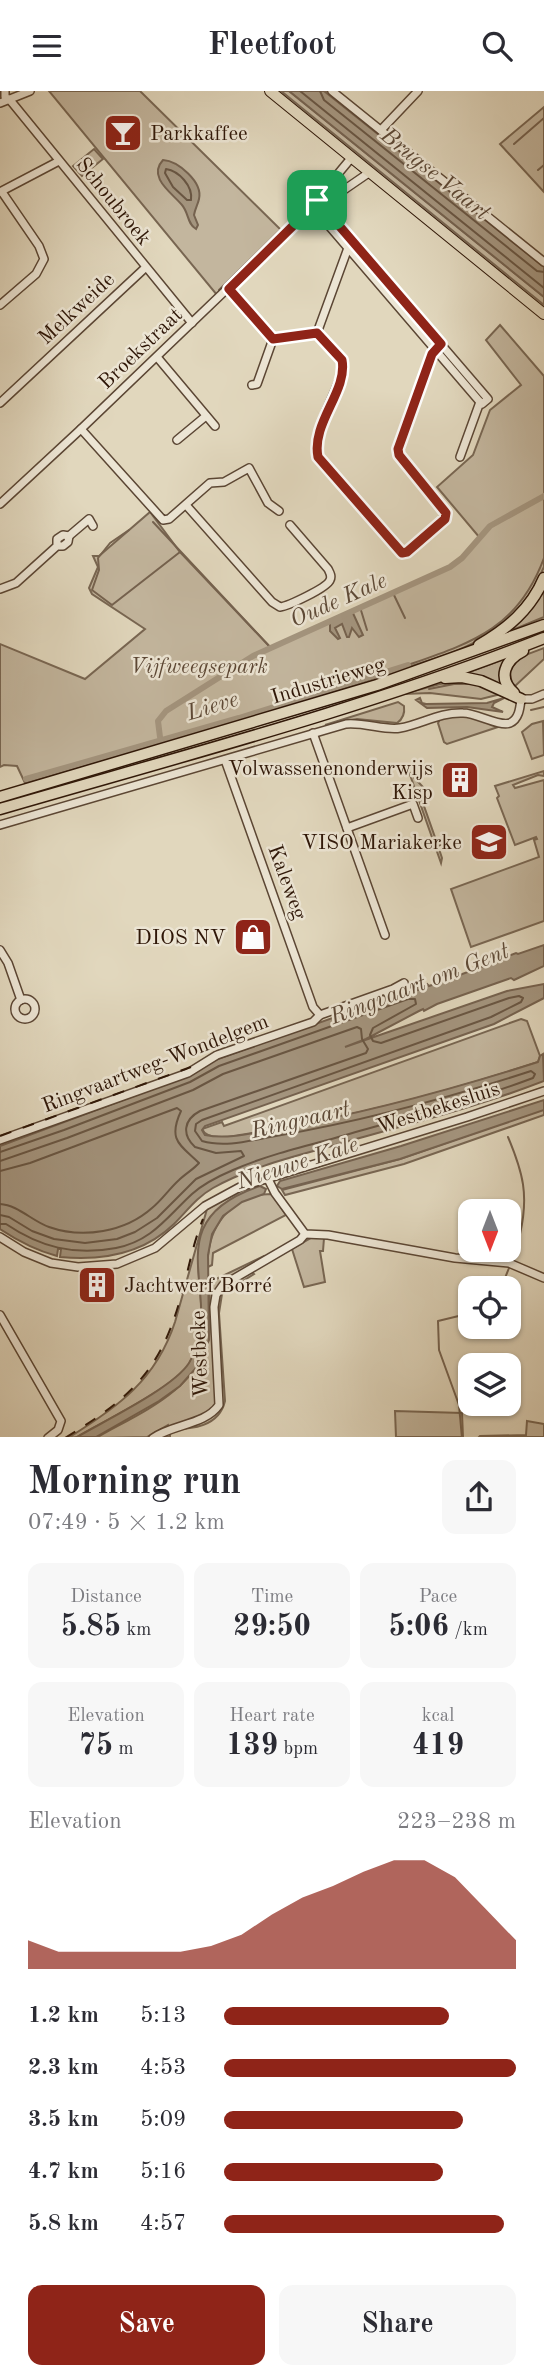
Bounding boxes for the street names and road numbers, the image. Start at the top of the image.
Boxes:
street label: Schoubroek [71,154,154,250]
street label: Melkweide [35,269,119,349]
street label: Broekstraat [95,304,187,394]
street label: Industrieweg [269,654,389,709]
street label: Kaleweg [263,842,310,923]
street label: Ringvaartweg-Wondelgem [39,1011,272,1117]
street label: Westbekesluis [374,1079,503,1138]
street label: Westbeke [188,1310,213,1398]

